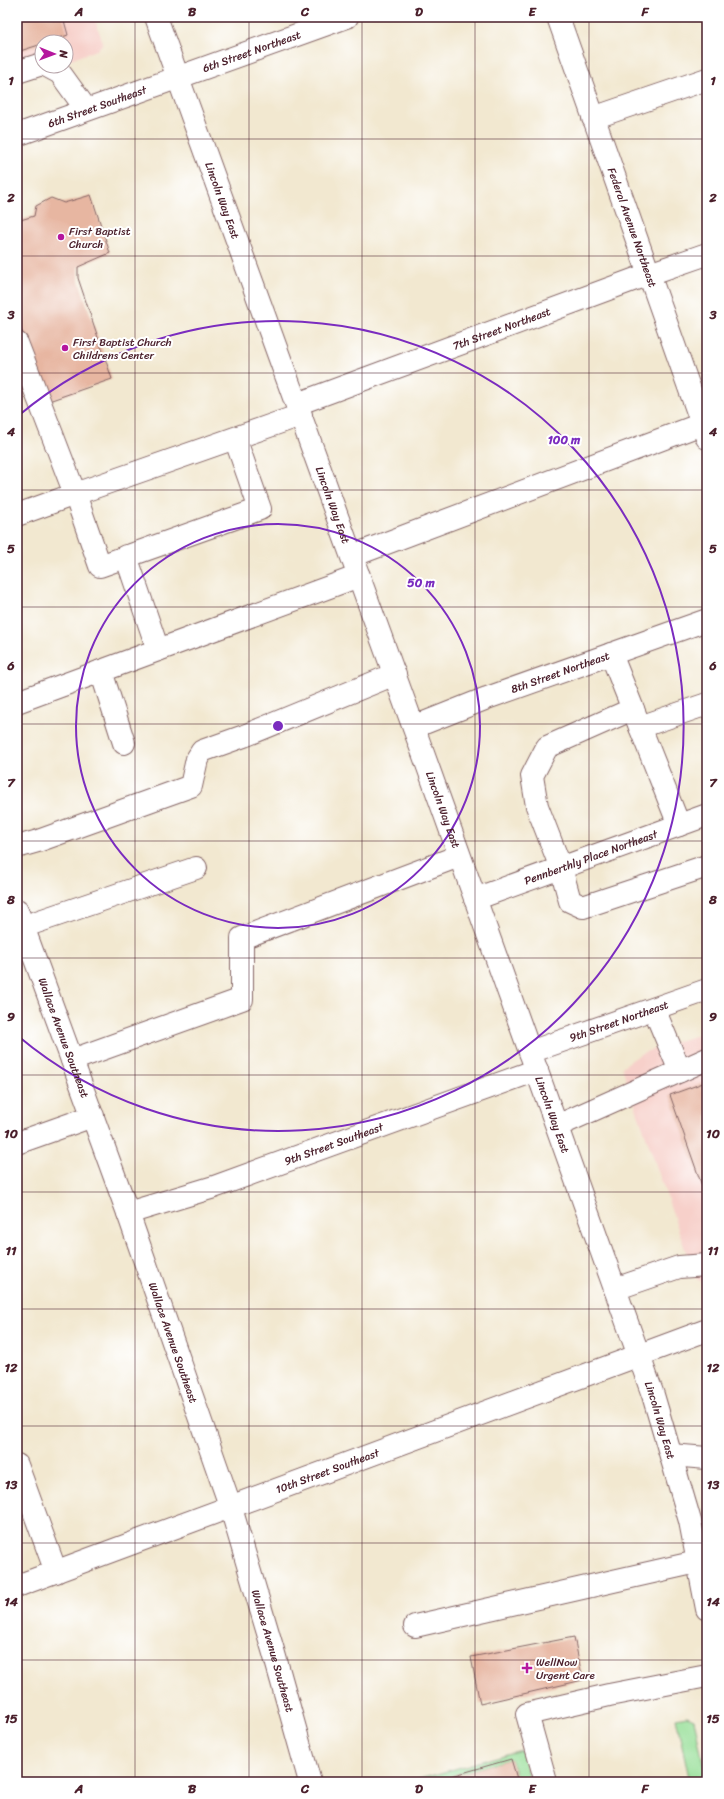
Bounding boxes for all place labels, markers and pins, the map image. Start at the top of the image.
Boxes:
place label: First Baptist Church [69,222,131,254]
marker: First Baptist Church [56,232,66,242]
place label: First Baptist Church Childrens Center [73,333,172,365]
marker: First Baptist Church Childrens Center [60,343,70,353]
centre of rings [271,719,285,733]
place label: WellNow Urgent Care [536,1653,596,1685]
marker: WellNow Urgent Care [521,1662,533,1674]

